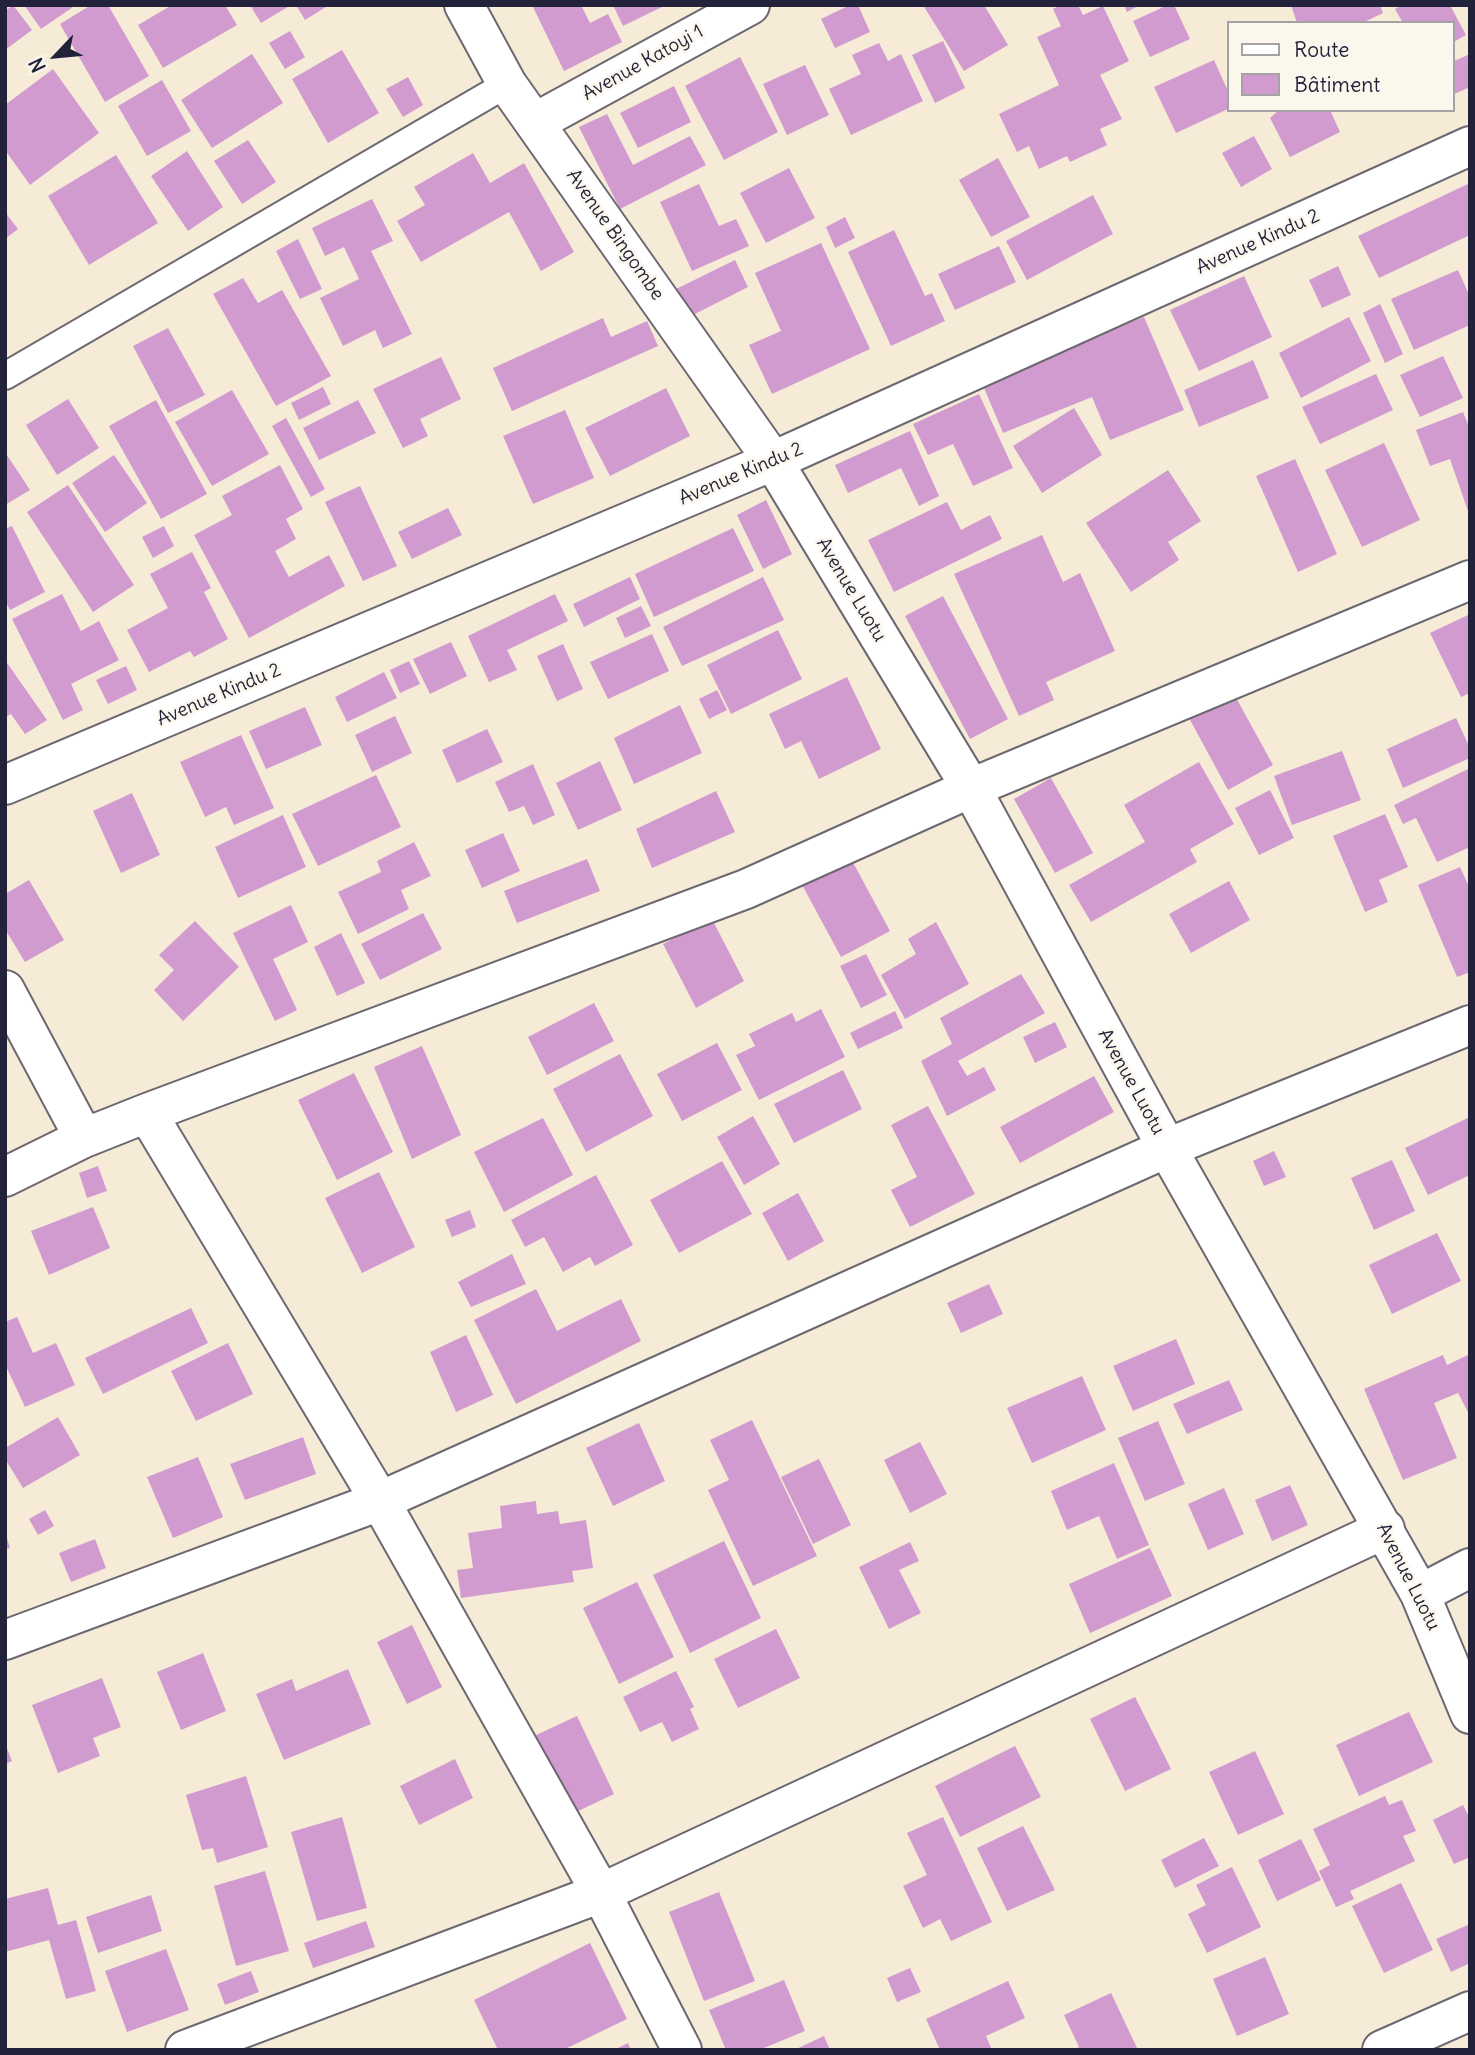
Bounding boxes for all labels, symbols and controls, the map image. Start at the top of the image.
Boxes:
street label: Avenue Katoyi 1 [578,20,708,106]
north arrow [21,21,91,91]
legend [1226,21,1454,112]
text: Route [1294,36,1349,63]
text: N [23,54,51,76]
text: Bâtiment [1294,71,1380,98]
street label: Avenue Bingombe [561,165,669,305]
street label: Avenue Kindu 2 [1193,205,1323,279]
street label: Avenue Kindu 2 [676,438,806,510]
street label: Avenue Luotu [811,534,891,646]
street label: Avenue Kindu 2 [154,659,284,731]
street label: Avenue Luotu [1093,1025,1169,1139]
street label: Avenue Luotu [1371,1520,1445,1634]

